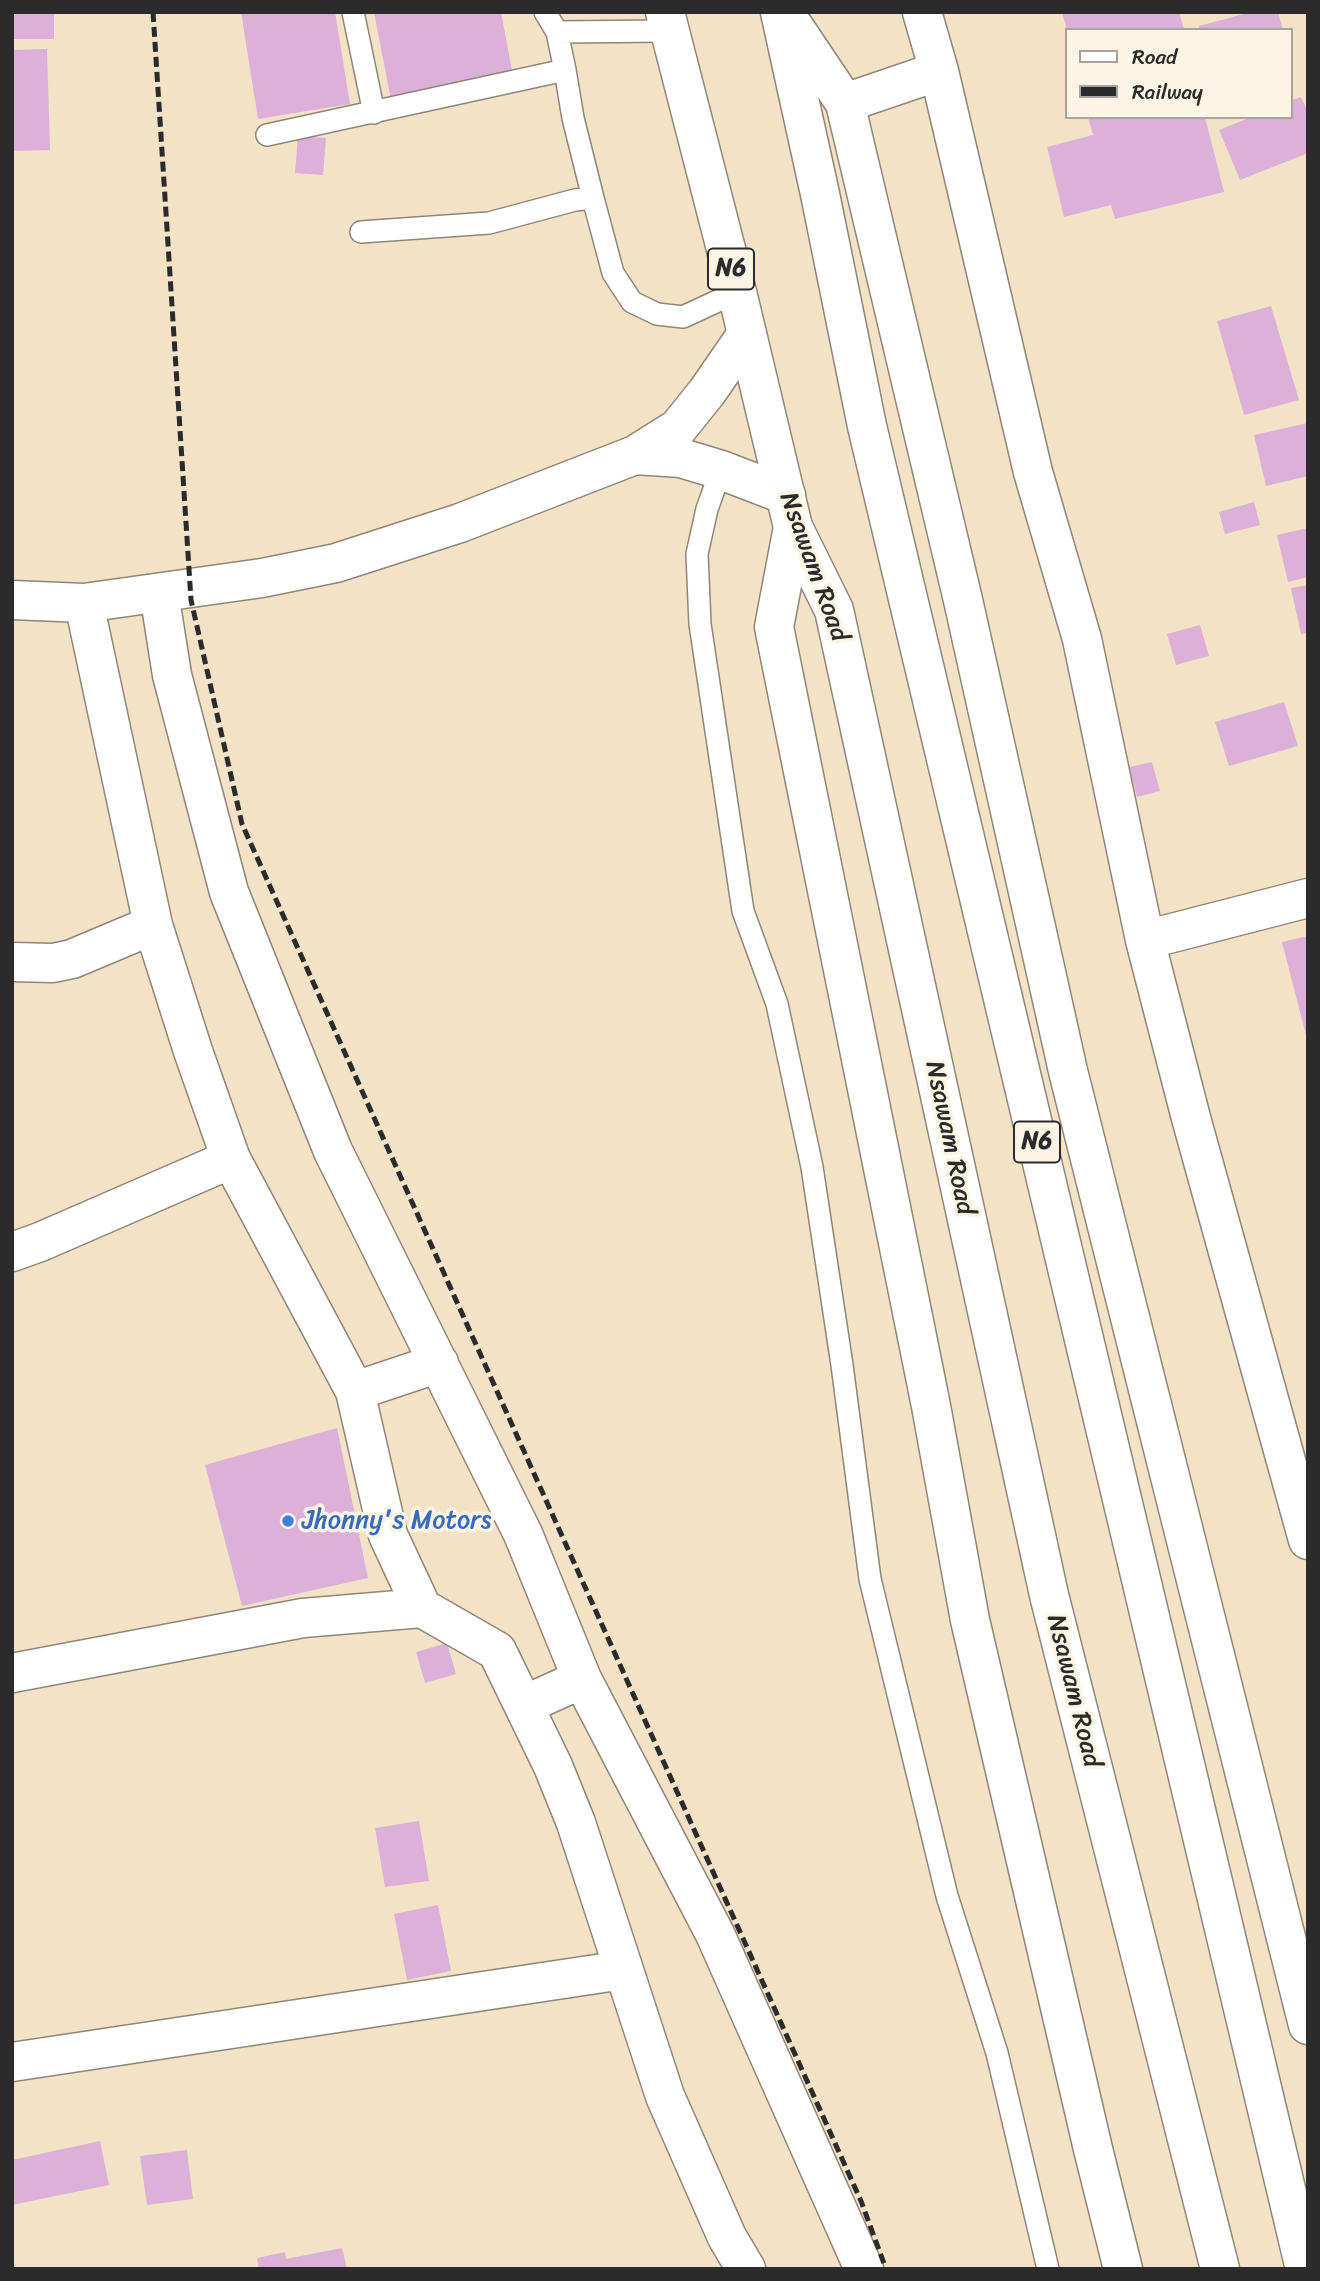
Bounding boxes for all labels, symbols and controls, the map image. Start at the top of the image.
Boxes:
legend [1064,28,1292,119]
text: Road [1132,38,1177,76]
text: Railway [1132,73,1203,111]
road number: N6 [708,248,754,290]
street label: Nsawam Road [772,488,854,646]
street label: Nsawam Road [917,1058,981,1218]
road number: N6 [1014,1122,1060,1162]
place label: Jhonny's Motors [302,1505,491,1537]
marker: Jhonny's Motors [280,1513,296,1529]
street label: Nsawam Road [1039,1611,1107,1771]

